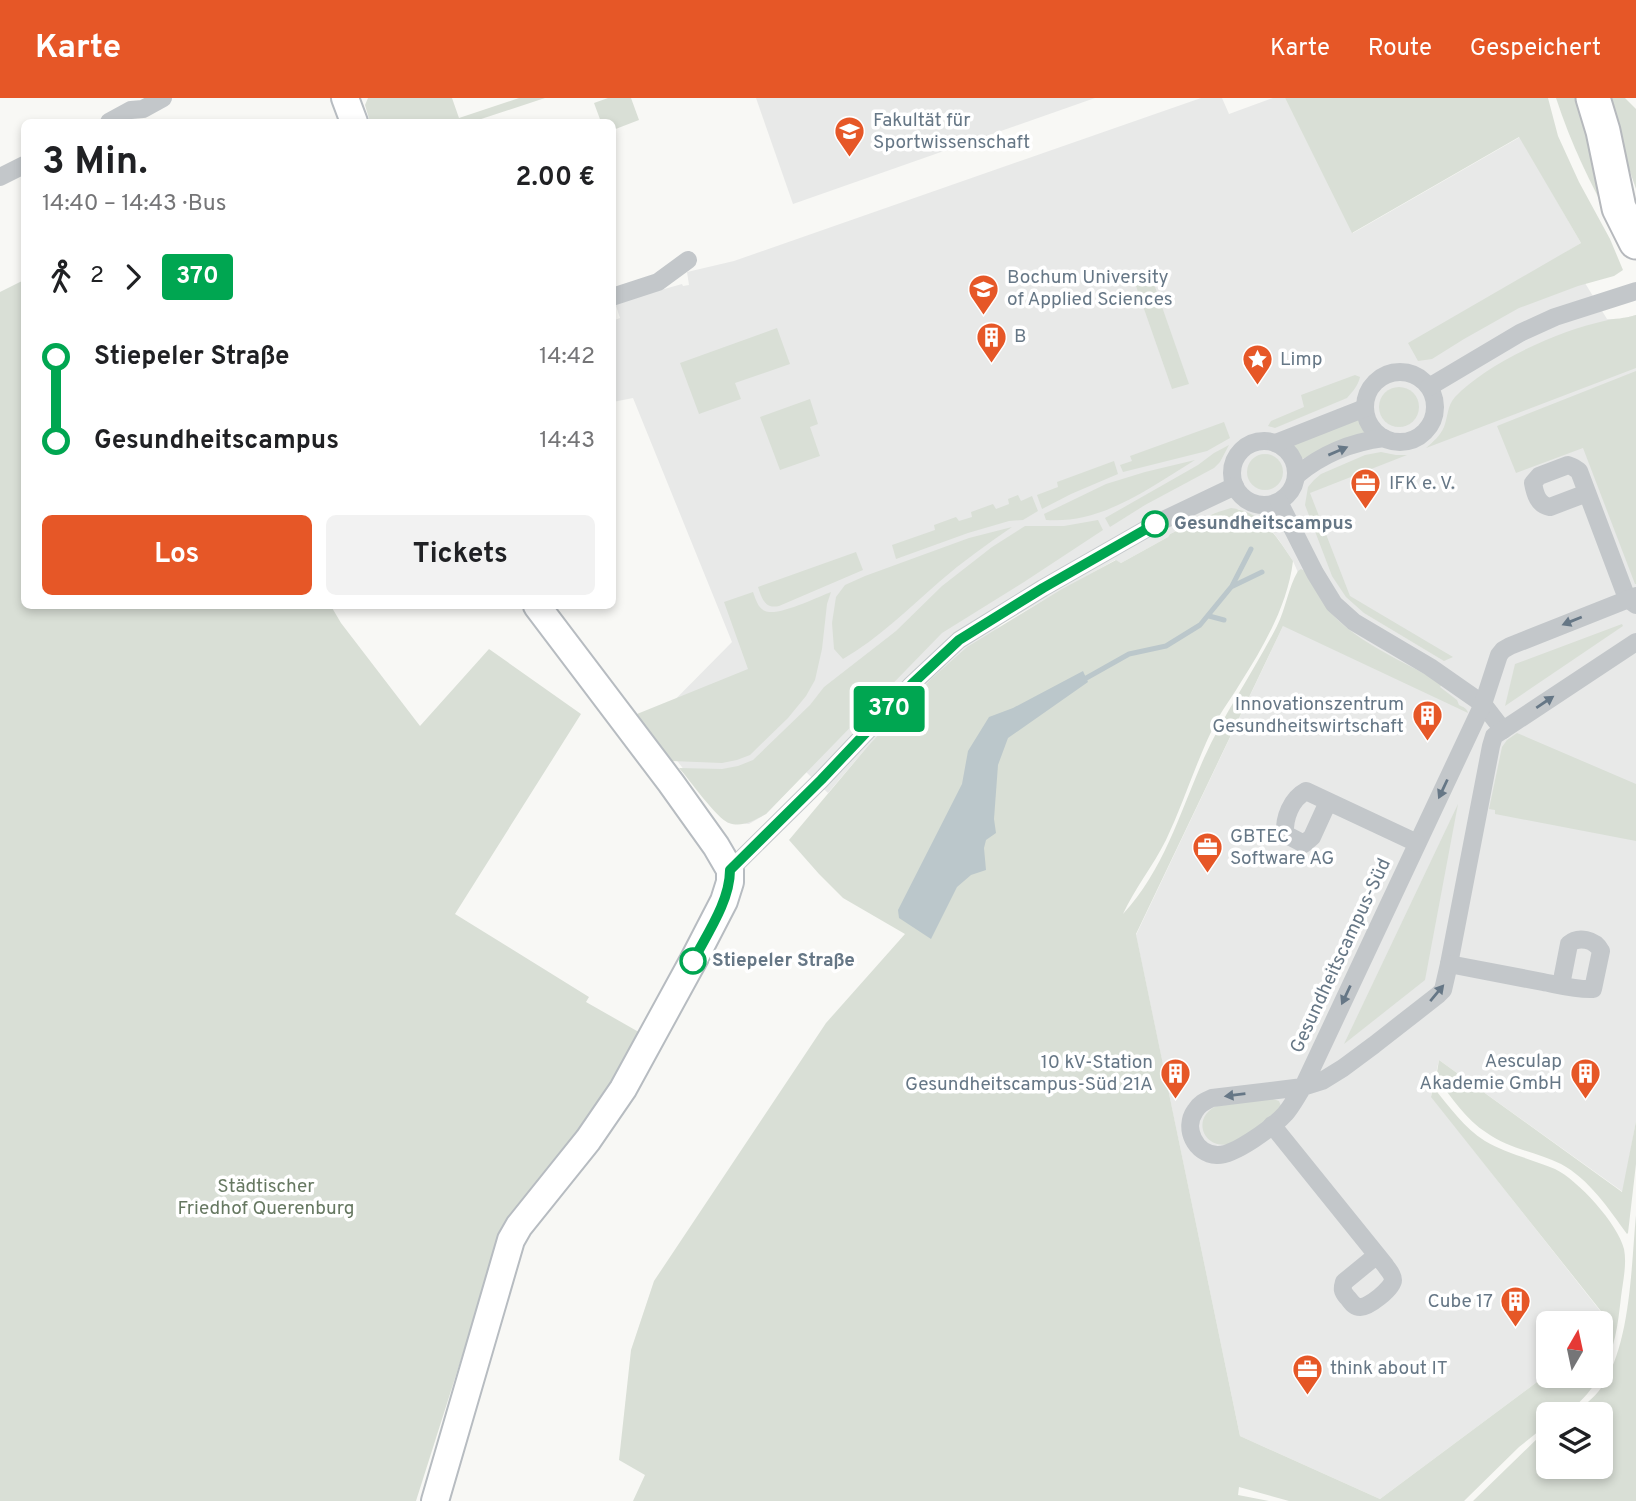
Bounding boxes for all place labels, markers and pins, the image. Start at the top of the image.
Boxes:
place label: Fakultät für Sportwissenschaft [873,109,1030,155]
school or university icon: Fakultät für Sportwissenschaft [833,115,867,159]
place label: Bochum University of Applied Sciences [1007,266,1173,312]
school or university icon: Bochum University of Applied Sciences [967,272,1001,316]
building icon: B [974,320,1008,364]
place label: B [1014,325,1026,349]
place icon: Limp [1240,343,1274,387]
place label: Limp [1280,348,1323,372]
office icon: IFK e. V. [1349,467,1383,511]
place label: IFK e. V. [1389,472,1455,496]
marker: Gesundheitscampus [1142,511,1168,537]
place label: Gesundheitscampus [1174,512,1353,536]
place label: Innovationszentrum Gesundheitswirtschaft [1212,693,1404,739]
building icon: Innovationszentrum Gesundheitswirtschaft [1410,699,1444,743]
place label: GBTEC Software AG [1230,825,1334,871]
office icon: GBTEC Software AG [1190,831,1224,875]
marker: Stiepeler Straße [680,948,706,974]
place label: Stiepeler Straße [712,949,855,973]
place label: Aesculap Akademie GmbH [1419,1050,1562,1096]
place label: 10 kV-Station Gesundheitscampus-Süd 21A [905,1051,1153,1097]
building icon: Aesculap Akademie GmbH [1568,1056,1602,1100]
building icon: 10 kV-Station Gesundheitscampus-Süd 21A [1159,1057,1193,1101]
building icon: Cube 17 [1499,1285,1533,1329]
place label: Cube 17 [1427,1290,1493,1314]
office icon: think about IT [1290,1352,1324,1396]
place label: think about IT [1330,1357,1448,1381]

